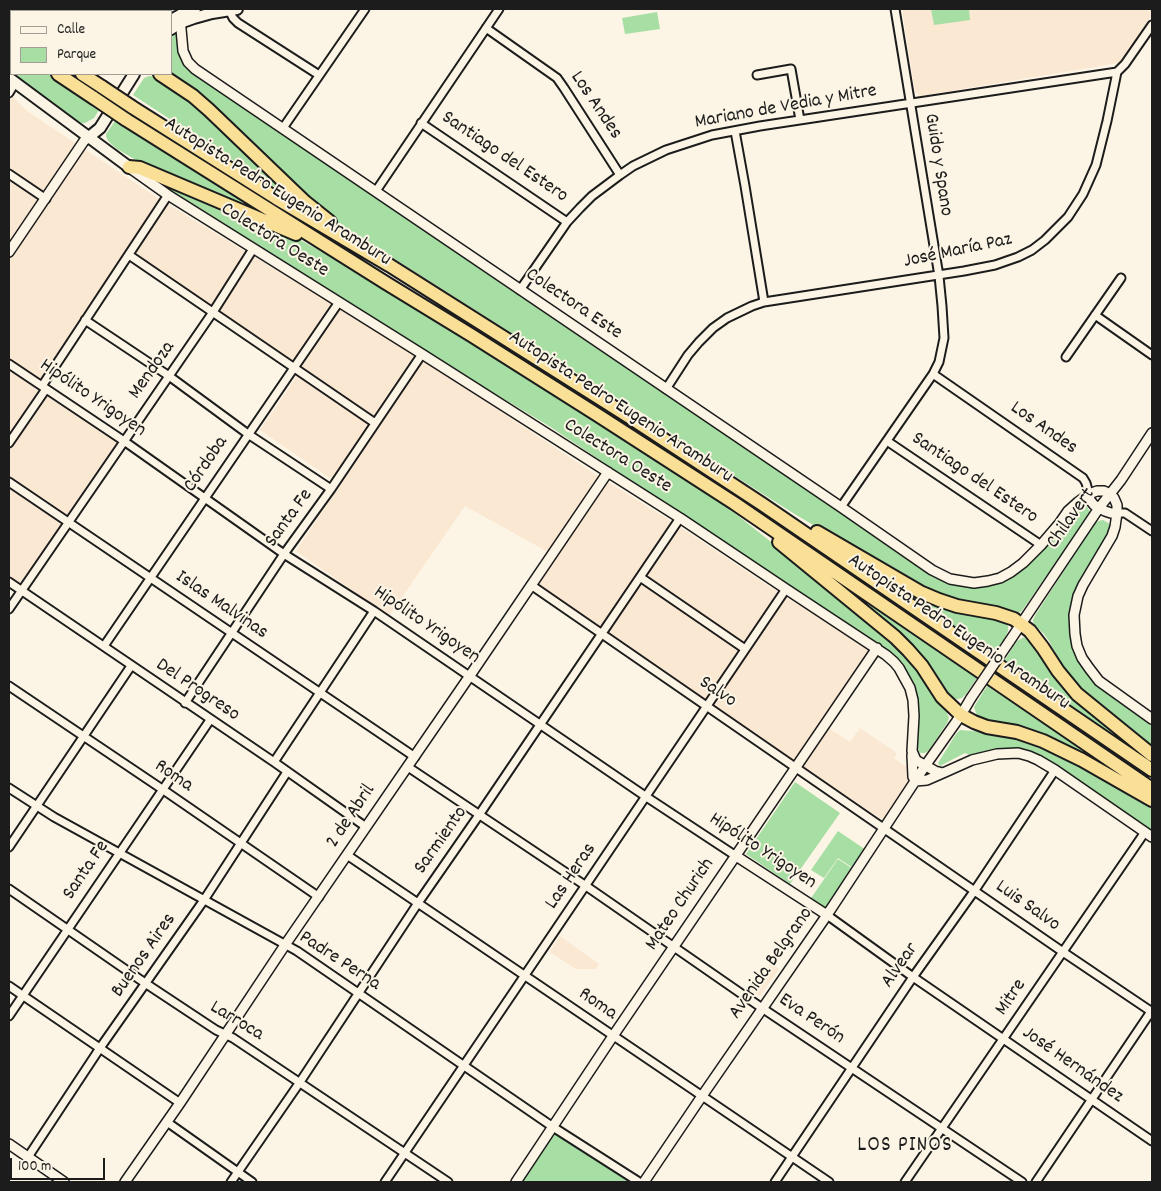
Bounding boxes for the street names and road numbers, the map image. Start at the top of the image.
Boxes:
street label: Los Andes [564,67,626,145]
street label: Mariano de Vedia y Mitre [693,80,879,136]
street label: Santiago del Estero [436,107,572,209]
street label: Guido y Spano [917,112,957,218]
street label: Autopista Pedro Eugenio Aramburu [159,113,395,273]
street label: Colectora Oeste [216,198,332,284]
street label: José María Paz [902,229,1014,275]
street label: Colectora Este [520,264,626,346]
street label: Autopista Pedro Eugenio Aramburu [503,326,737,490]
street label: Mendoza [125,337,181,405]
street label: Hipólito Yrigoyen [34,355,150,443]
street label: Los Andes [1005,397,1081,461]
street label: Colectora Oeste [559,414,675,500]
street label: Santiago del Estero [906,428,1042,530]
street label: Córdoba [180,432,234,498]
street label: Chilavert [1042,484,1102,554]
street label: Santa Fe [261,485,319,553]
street label: Autopista Pedro Eugenio Aramburu [842,550,1074,716]
street label: Islas Malvinas [170,566,272,646]
street label: Hipólito Yrigoyen [368,582,484,670]
street label: Del Progreso [150,654,244,728]
street label: Salvo [694,672,740,714]
street label: Roma [149,755,197,799]
street label: 2 de Abril [322,781,382,853]
street label: Sarmiento [410,802,474,880]
street label: Hipólito Yrigoyen [704,808,820,896]
street label: Santa Fe [58,837,116,905]
street label: Las Heras [541,839,603,915]
street label: Mateo Churich [641,854,721,956]
street label: Luis Salvo [990,876,1064,938]
street label: Avenida Belgrano [725,903,819,1025]
street label: Buenos Aires [107,909,183,1003]
street label: Padre Perna [294,927,384,997]
street label: Alvear [877,939,925,993]
street label: Mitre [991,975,1033,1021]
street label: Roma [573,983,621,1027]
street label: Eva Perón [773,989,849,1051]
street label: Larroca [205,997,267,1047]
street label: José Hernández [1017,1022,1127,1110]

